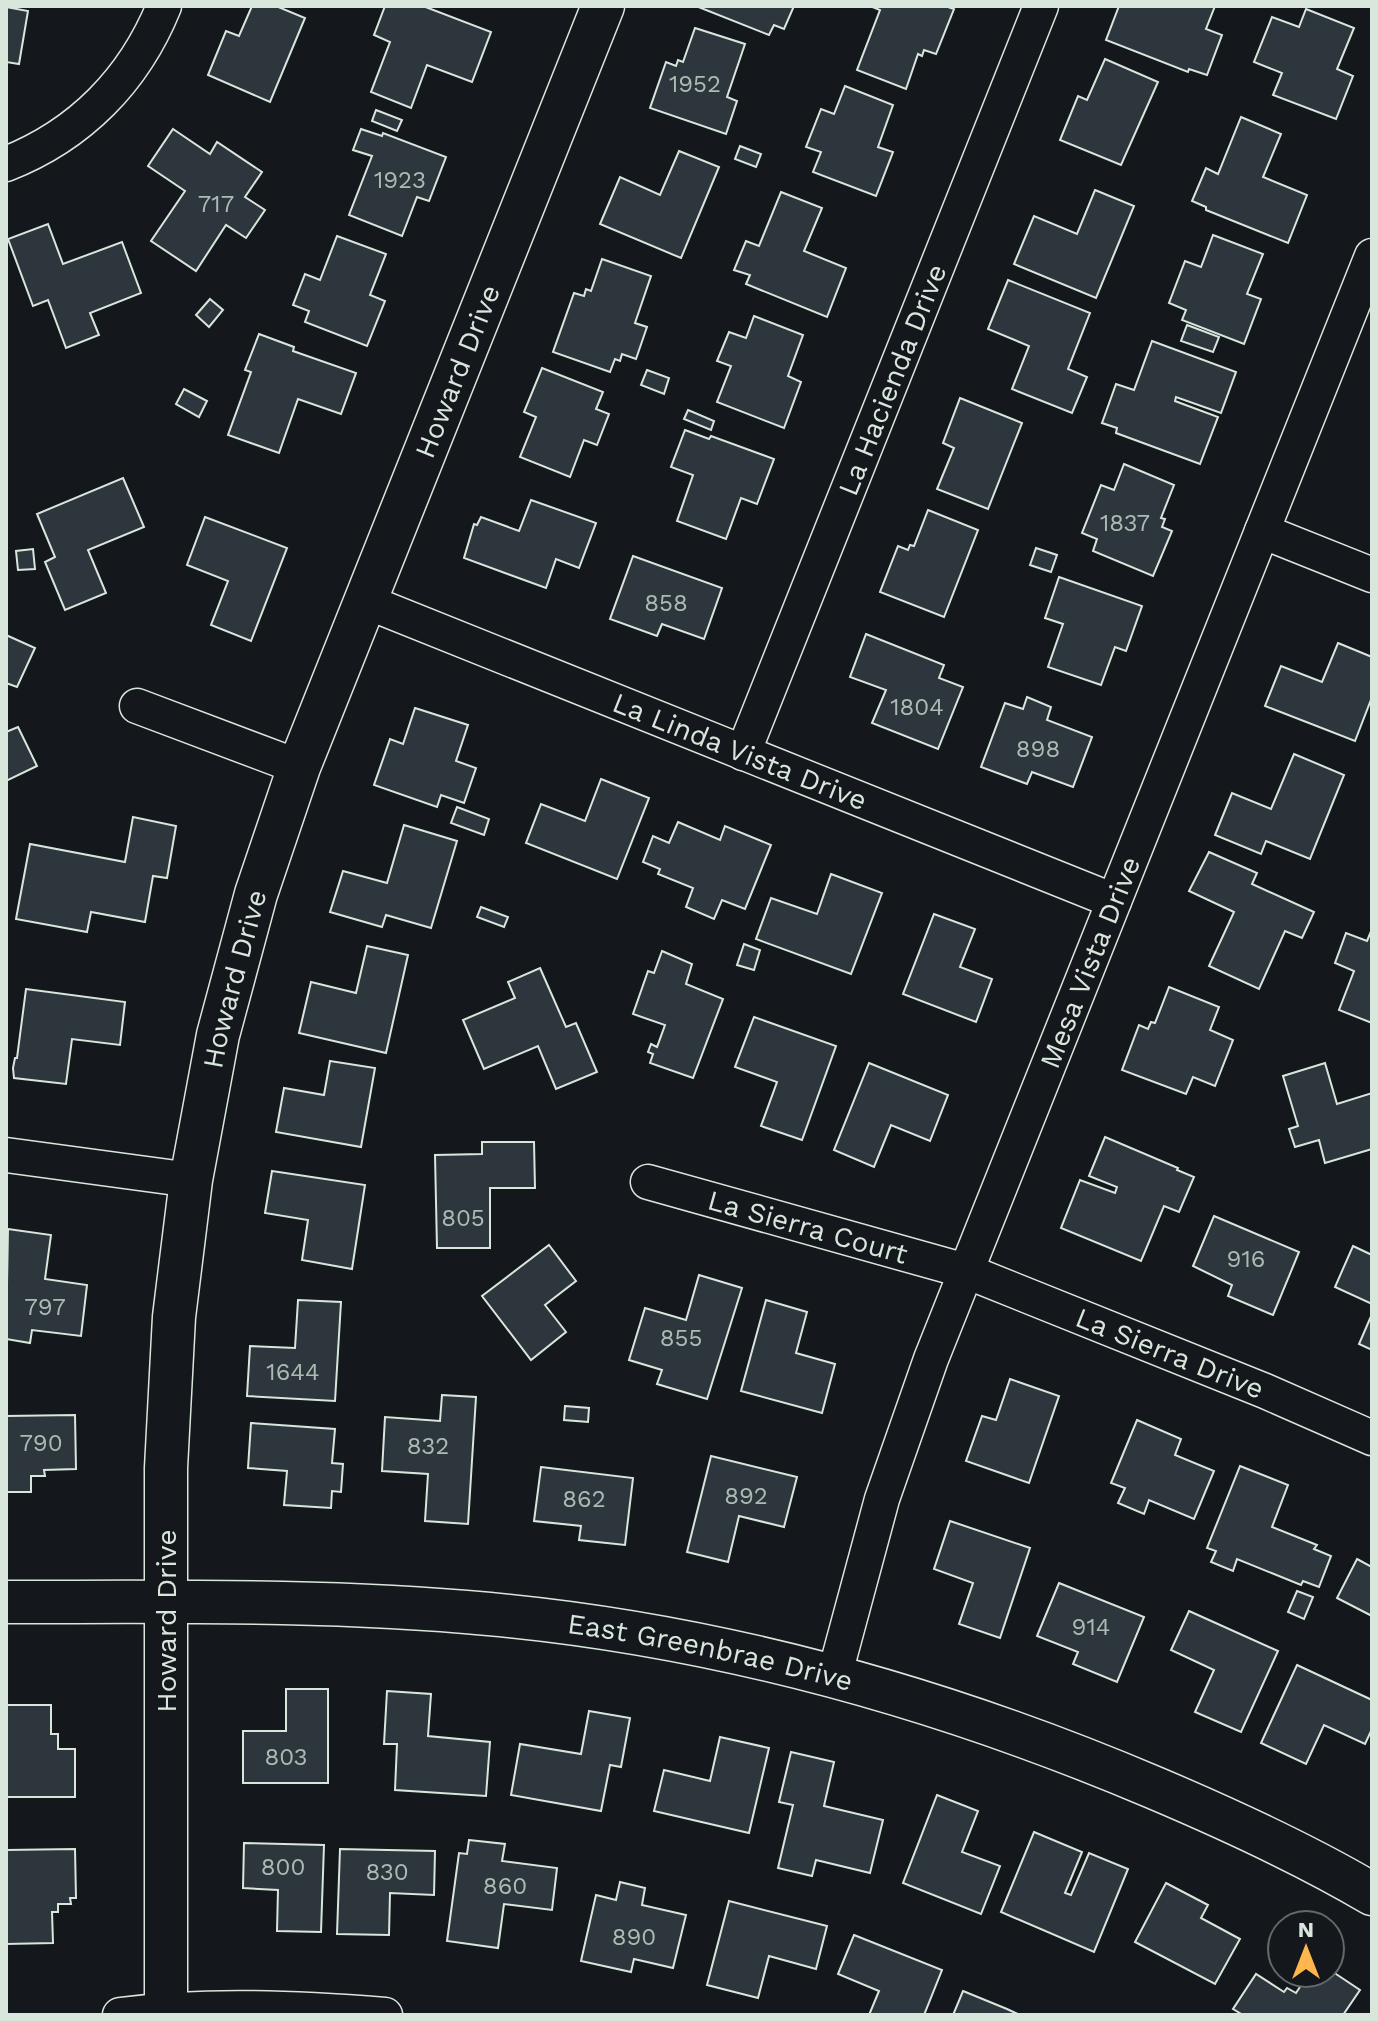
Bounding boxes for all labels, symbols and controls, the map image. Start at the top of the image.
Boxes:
house number: 1952 [669,70,721,98]
house number: 1923 [374,166,426,194]
house number: 717 [198,190,234,218]
street label: La Hacienda Drive [831,259,953,500]
street label: Howard Drive [408,280,507,463]
house number: 1837 [1100,509,1150,537]
house number: 858 [644,589,688,617]
street label: La Linda Vista Drive [608,686,872,817]
house number: 1804 [890,693,944,721]
house number: 898 [1016,735,1060,763]
street label: Mesa Vista Drive [1033,852,1147,1073]
street label: Howard Drive [196,886,273,1071]
street label: La Sierra Court [704,1184,912,1271]
house number: 805 [441,1204,485,1232]
house number: 916 [1227,1245,1265,1273]
house number: 797 [24,1293,66,1321]
street label: La Sierra Drive [1071,1301,1269,1406]
house number: 855 [660,1324,702,1352]
house number: 1644 [266,1358,320,1386]
house number: 790 [19,1429,63,1457]
house number: 832 [407,1432,449,1460]
house number: 892 [724,1482,768,1510]
house number: 862 [562,1485,606,1513]
street label: Howard Drive [150,1529,183,1713]
street label: East Greenbrae Drive [566,1607,856,1698]
house number: 914 [1072,1613,1110,1641]
house number: 803 [264,1743,308,1771]
house number: 800 [261,1853,305,1881]
house number: 830 [365,1858,409,1886]
house number: 860 [483,1872,527,1900]
north arrow [1266,1909,1346,1989]
text: N [1298,1917,1314,1942]
house number: 890 [612,1923,656,1951]

